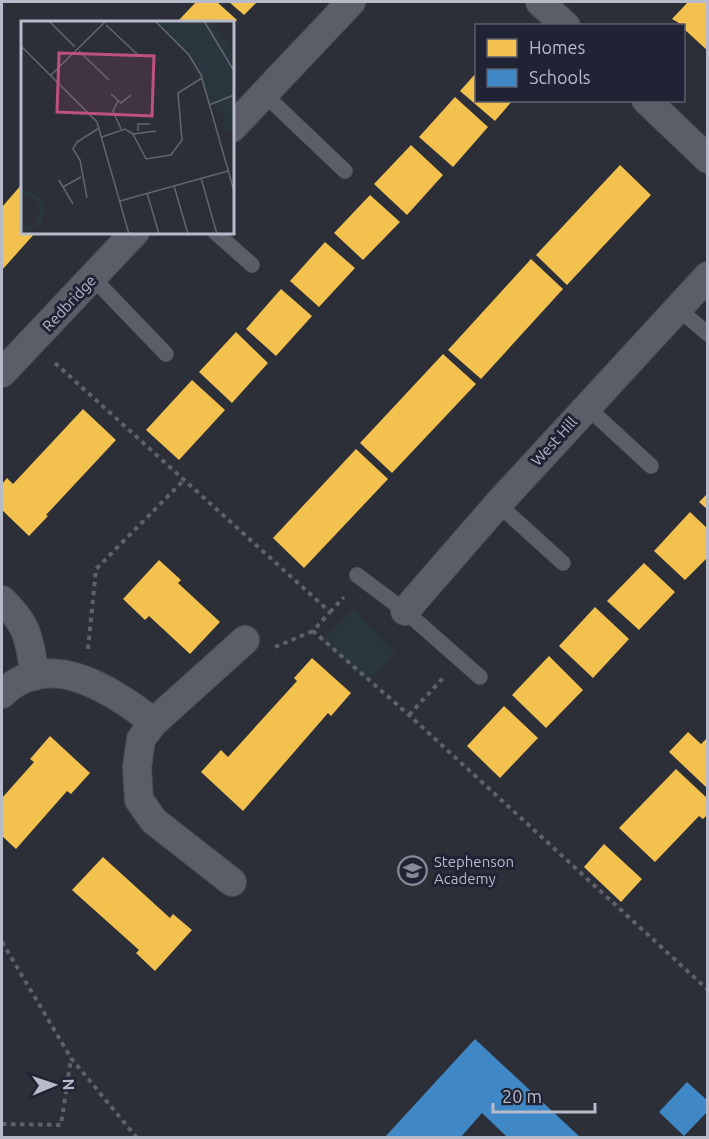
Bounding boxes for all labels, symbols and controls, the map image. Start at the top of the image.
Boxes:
inset map [21,21,234,234]
legend [475,24,685,102]
text: Homes [529,37,586,57]
text: Schools [529,67,591,87]
street label: Redbridge [39,272,99,334]
street label: West Hill [528,413,580,469]
place label: Stephenson Academy [434,853,514,887]
school or university icon: Stephenson Academy [397,854,429,886]
north arrow [24,1055,84,1115]
scale bar [493,1076,595,1114]
text: N [60,1078,78,1091]
text: 20 m [502,1086,542,1106]

